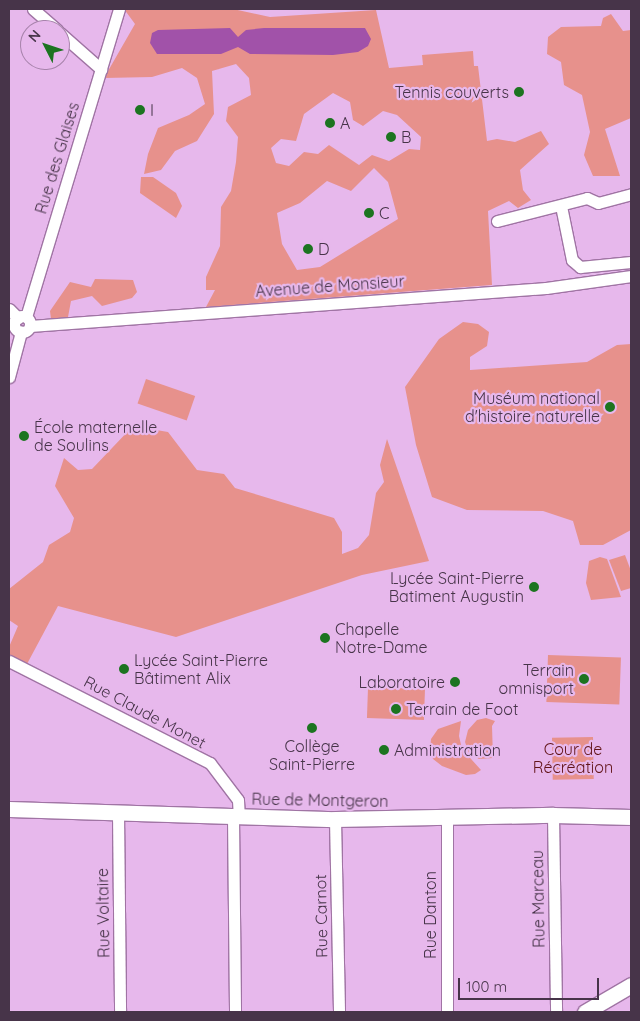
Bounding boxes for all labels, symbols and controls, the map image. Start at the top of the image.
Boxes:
north arrow [20,20,70,70]
text: N [24,26,45,46]
place label: Tennis couverts [395,82,509,102]
marker: Tennis couverts [513,86,525,98]
street label: Rue des Glaises [31,100,83,216]
place label: I [150,100,154,120]
marker: I [134,104,146,116]
place label: A [340,113,350,133]
marker: A [324,117,336,129]
place label: B [401,127,411,147]
marker: B [385,131,397,143]
place label: C [379,203,389,223]
marker: C [363,207,375,219]
place label: D [318,239,330,259]
marker: D [302,243,314,255]
street label: Avenue de Monsieur [255,271,405,301]
place label: Muséum national d'histoire naturelle [465,388,600,426]
marker: Muséum national d'histoire naturelle [604,401,616,413]
place label: École maternelle de Soulins [34,417,157,455]
marker: École maternelle de Soulins [18,430,30,442]
place label: Lycée Saint-Pierre Batiment Augustin [389,568,524,606]
marker: Lycée Saint-Pierre Batiment Augustin [528,581,540,593]
place label: Chapelle Notre-Dame [335,619,428,657]
marker: Chapelle Notre-Dame [319,632,331,644]
place label: Lycée Saint-Pierre Bâtiment Alix [134,650,268,688]
place label: Terrain omnisport [499,660,574,698]
marker: Lycée Saint-Pierre Bâtiment Alix [118,663,130,675]
street label: Rue Claude Monet [81,672,209,752]
place label: Laboratoire [358,672,445,692]
marker: Terrain omnisport [578,673,590,685]
marker: Laboratoire [449,676,461,688]
place label: Terrain de Foot [406,699,518,719]
marker: Terrain de Foot [390,703,402,715]
marker: Collège Saint-Pierre [306,722,318,734]
place label: Collège Saint-Pierre [269,736,355,774]
park label: Cour de Récréation [533,739,613,777]
place label: Administration [394,740,501,760]
marker: Administration [378,744,390,756]
street label: Rue de Montgeron [251,789,389,811]
street label: Rue Marceau [528,850,548,948]
street label: Rue Voltaire [93,868,113,958]
street label: Rue Danton [420,871,440,959]
street label: Rue Carnot [311,874,331,958]
scale bar [460,968,601,1000]
text: 100 m [466,977,507,996]

